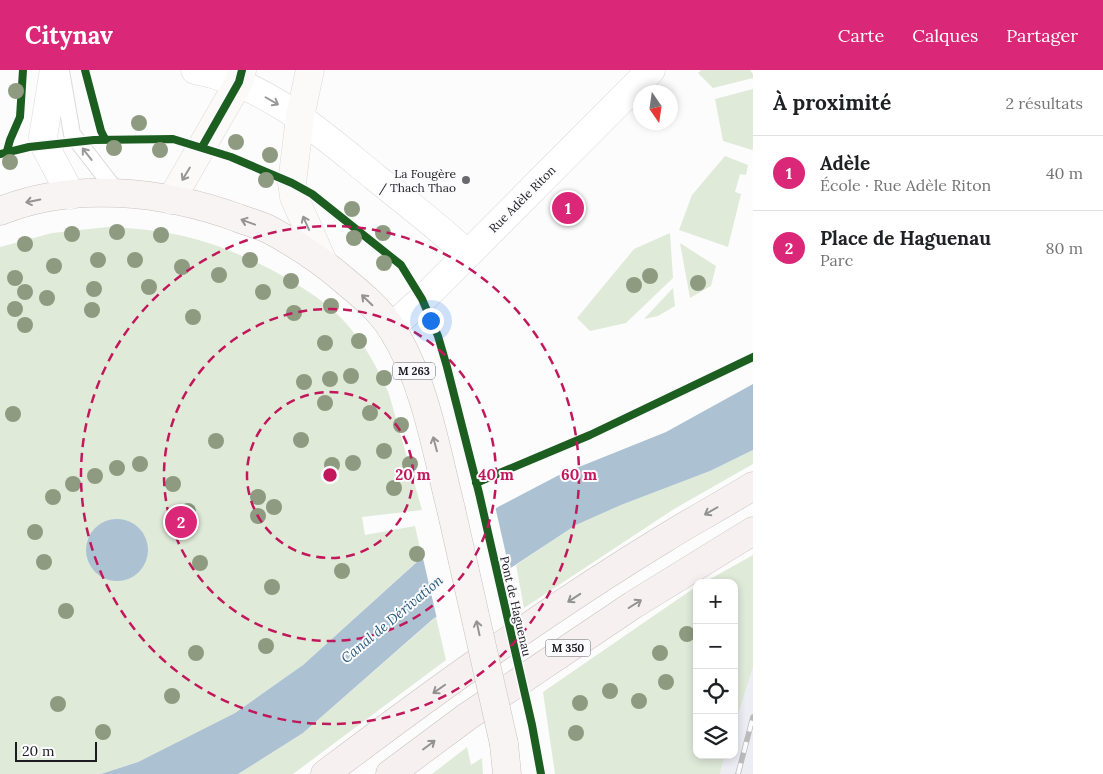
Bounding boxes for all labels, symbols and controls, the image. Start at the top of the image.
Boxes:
text: Citynav [25,20,113,51]
text: Carte [838,24,884,47]
text: Calques [912,24,978,47]
text: Partager [1006,24,1078,47]
north arrow [633,85,678,130]
text: À proximité [773,89,891,116]
text: 2 résultats [1005,93,1083,113]
one-way arrow [265,96,280,106]
one-way arrow [81,148,92,161]
text: Adèle [820,151,870,175]
street label: Rue Adèle Riton [485,162,559,236]
text: 1 [786,163,792,183]
text: 40 m [1046,163,1083,183]
one-way arrow [181,166,191,180]
place label: La Fougère / Thach Thao [379,166,456,196]
marker: La Fougère / Thach Thao [460,174,472,186]
text: École · Rue Adèle Riton [820,175,991,195]
pin: 1 [552,189,584,227]
one-way arrow [26,197,42,206]
one-way arrow [300,216,310,231]
one-way arrow [240,217,256,226]
text: Place de Haguenau [820,226,991,250]
text: 2 [785,238,793,258]
text: 80 m [1046,238,1083,258]
text: Parc [820,250,853,270]
one-way arrow [361,294,373,306]
your location [418,308,444,334]
road number: M 263 [393,362,435,380]
one-way arrow [429,437,439,453]
text: 20 m [395,465,431,484]
text: 40 m [478,465,514,484]
text: 60 m [561,465,597,484]
centre of rings [321,466,339,484]
pin: 2 [165,503,197,541]
one-way arrow [704,507,719,517]
street label: Pont de Haguenau [497,554,535,658]
water label: Canal de Dérivation [337,571,447,667]
map controls [693,579,738,759]
button: + [693,579,738,624]
one-way arrow [567,593,581,603]
one-way arrow [627,598,641,608]
one-way arrow [473,620,483,636]
button: − [693,624,738,669]
road number: M 350 [546,640,590,656]
button: locate [693,669,738,714]
one-way arrow [433,685,447,695]
button: layers [693,714,738,759]
scale bar [15,739,98,762]
one-way arrow [422,740,436,750]
text: 20 m [22,742,54,760]

